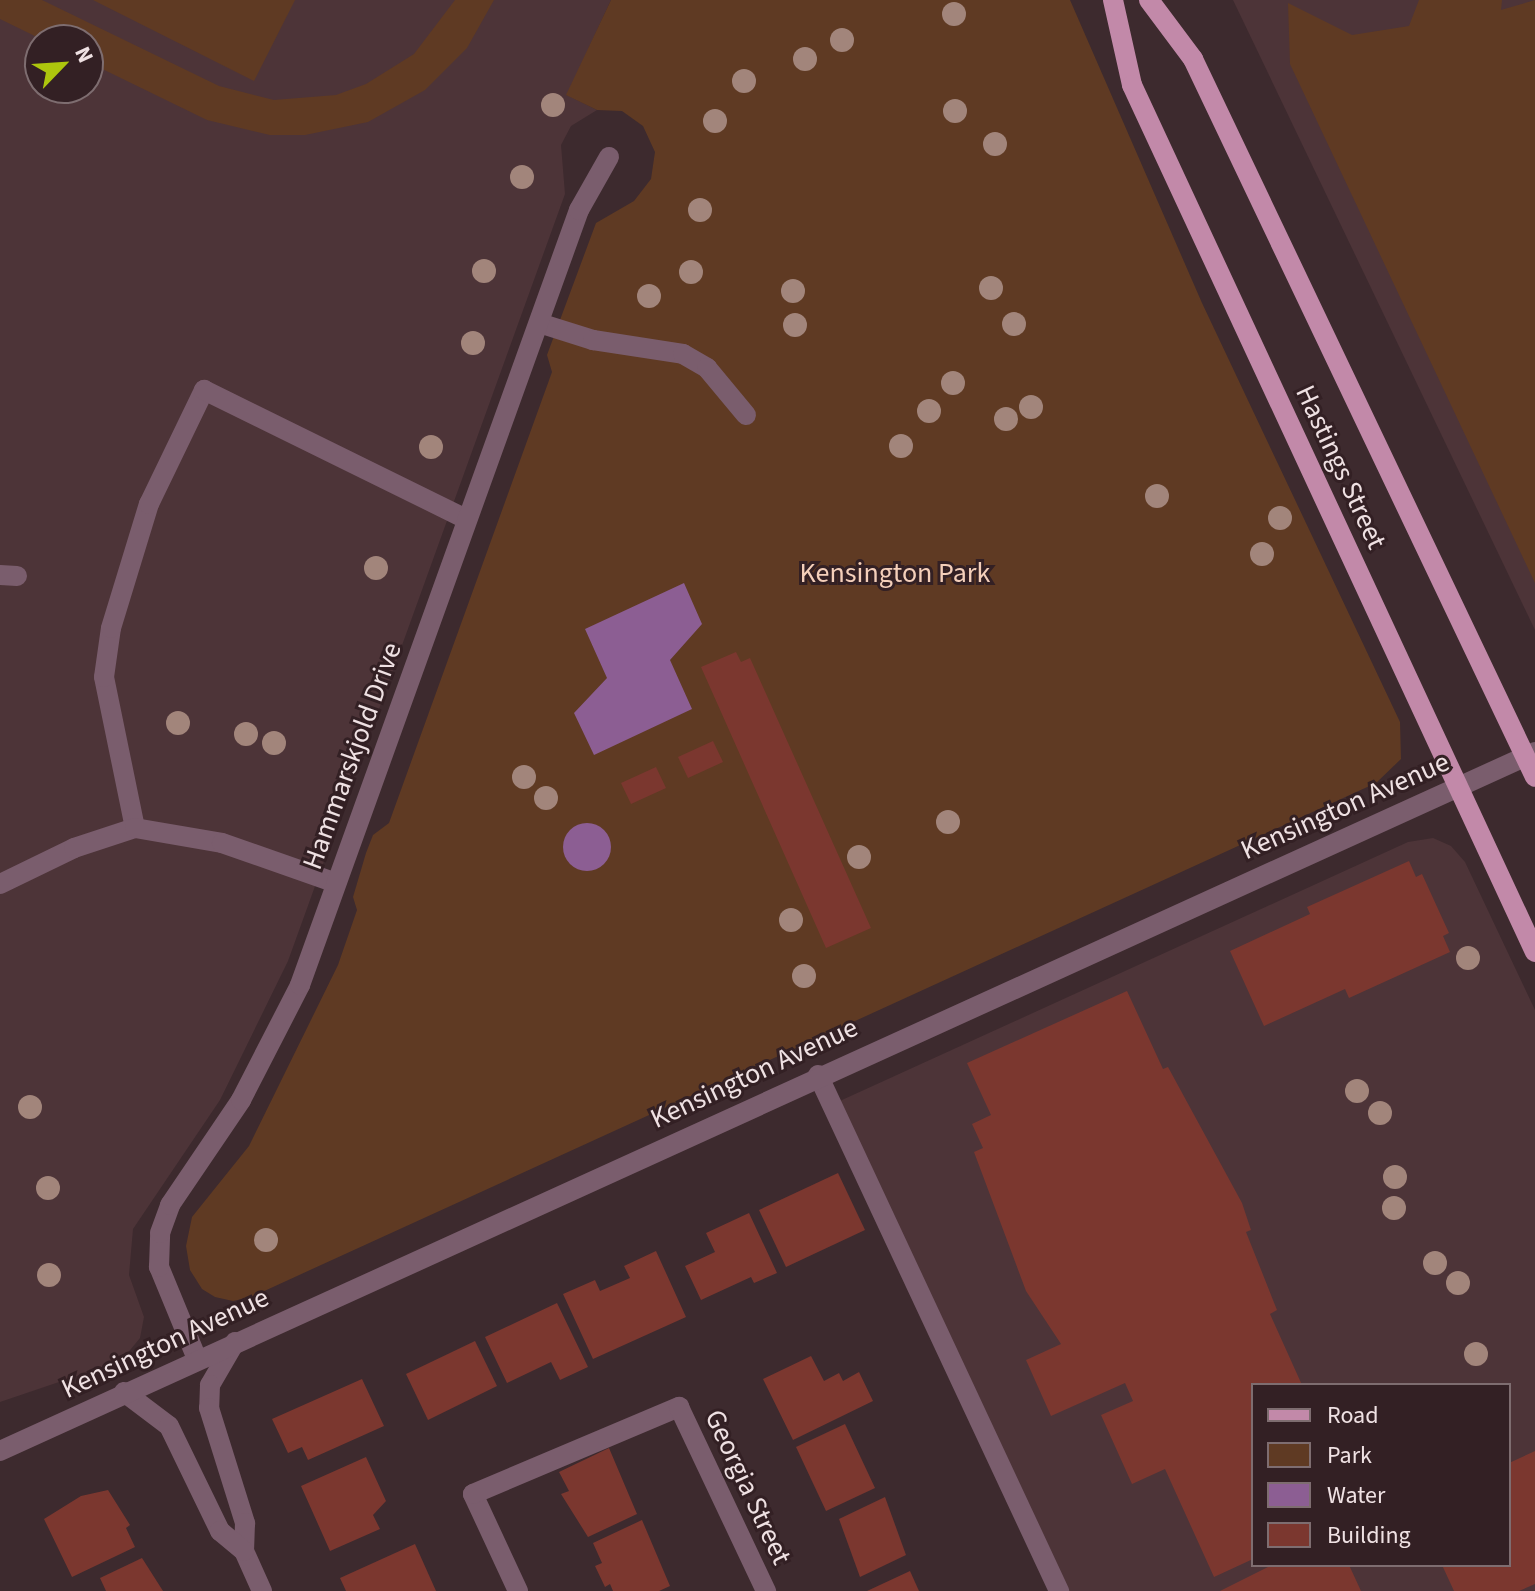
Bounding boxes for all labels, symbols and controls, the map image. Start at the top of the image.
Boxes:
north arrow [24,24,104,104]
text: N [66,41,102,68]
street label: Hastings Street [1288,380,1394,554]
park label: Kensington Park [800,556,990,590]
street label: Hammarskjold Drive [295,638,409,874]
street label: Kensington Avenue [1236,745,1454,867]
street label: Kensington Avenue [645,1010,863,1136]
street label: Kensington Avenue [56,1280,274,1406]
legend [1251,1383,1511,1567]
text: Road [1327,1398,1379,1433]
street label: Georgia Street [698,1404,798,1570]
text: Park [1327,1438,1372,1473]
text: Water [1327,1478,1385,1513]
text: Building [1327,1518,1411,1553]

